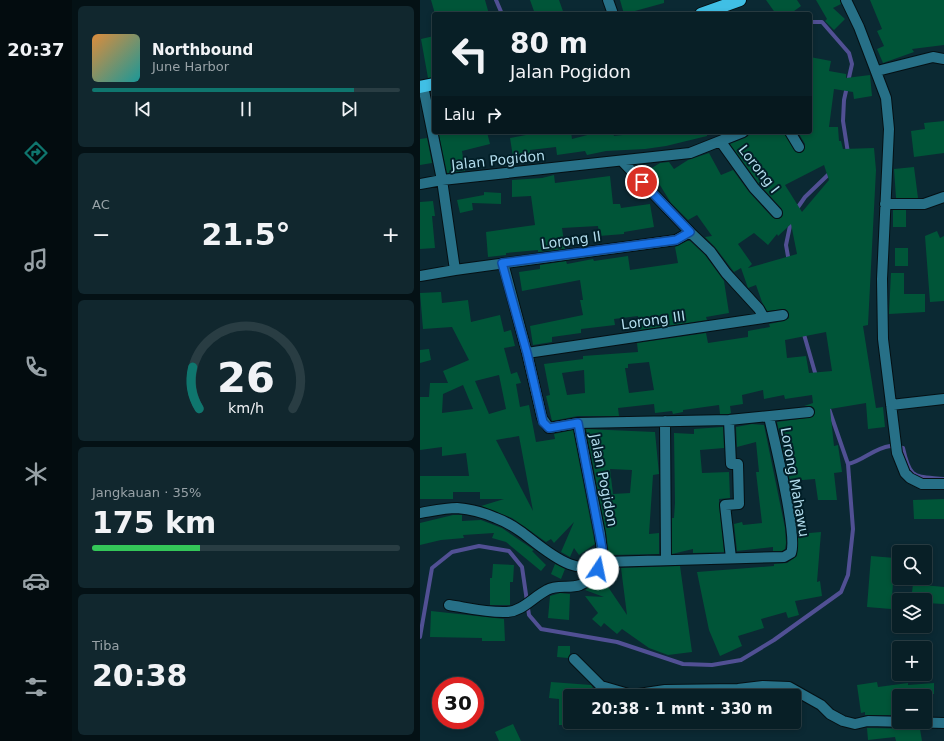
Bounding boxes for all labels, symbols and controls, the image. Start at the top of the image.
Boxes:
text: 80 m [510,27,588,60]
icon: left [444,28,496,80]
text: 20:37 [7,39,65,60]
text: Northbound [152,41,253,59]
text: June Harbor [152,59,229,74]
text: Jalan Pogidon [510,61,631,82]
icon: previous [132,98,154,120]
icon: pause [235,98,257,120]
icon: next [338,98,360,120]
icon: right [483,104,505,126]
text: Lalu [444,106,475,124]
icon: directions [22,139,50,167]
street label: Lorong I [735,142,783,196]
street label: Jalan Pogidon [449,147,546,173]
pin [625,165,659,199]
icon: arrive [631,171,653,193]
text: AC [92,197,110,212]
text: 21.5° [201,217,291,252]
text: − [92,222,110,247]
text: + [382,222,400,247]
street label: Lorong II [540,228,602,252]
icon: music [22,246,50,274]
street label: Lorong III [620,308,686,332]
text: 26 [217,352,275,401]
icon: phone [22,353,50,381]
text: km/h [228,399,264,415]
street label: Lorong Mahawu [778,426,812,538]
street label: Jalan Pogidon [587,431,621,528]
icon: climate [22,460,50,488]
text: Jangkauan · 35% [92,485,201,500]
text: 175 km [92,505,216,540]
map controls [892,545,932,729]
button: search [892,545,932,585]
position arrow [577,548,619,590]
icon: car [22,567,50,595]
button: layers [892,593,932,633]
text: Tiba [92,638,119,653]
button: + [892,641,932,681]
text: 20:38 [92,658,188,693]
icon: filters [22,673,50,701]
speed limit sign: 30 [432,677,484,729]
button: − [892,689,932,729]
text: 20:38 · 1 mnt · 330 m [591,700,773,718]

